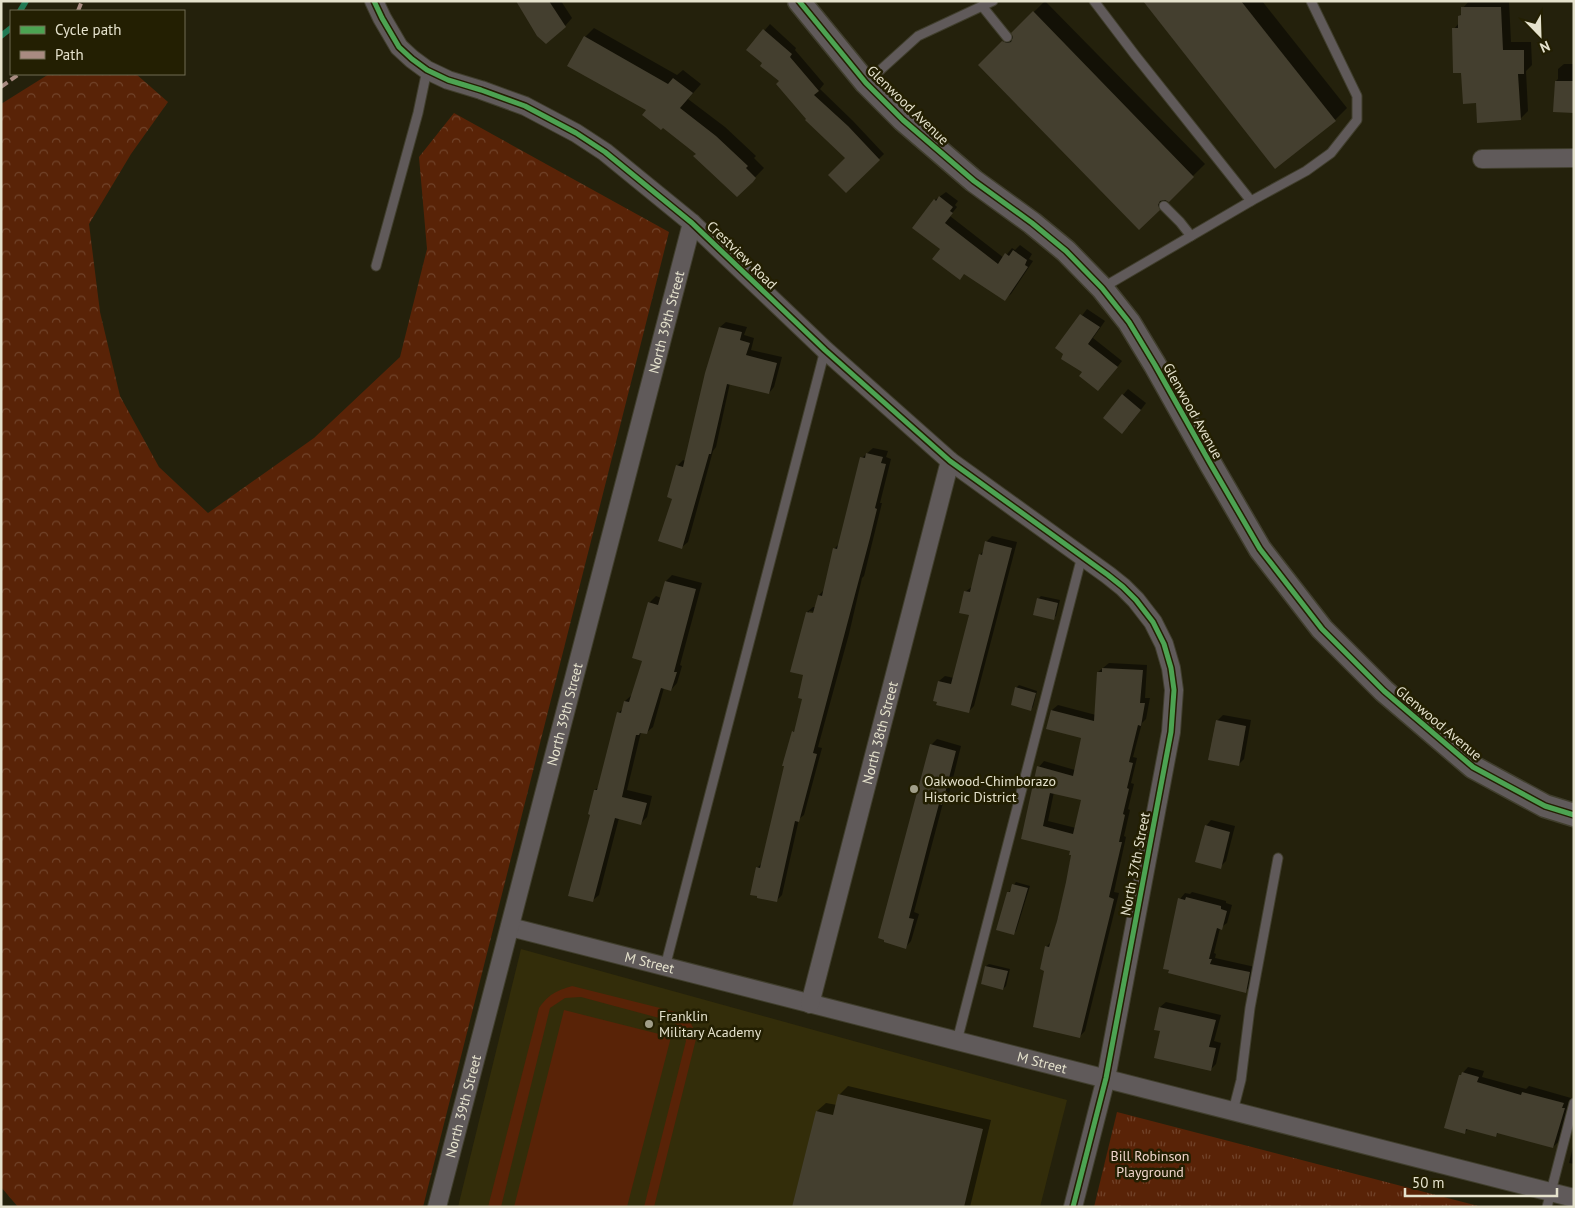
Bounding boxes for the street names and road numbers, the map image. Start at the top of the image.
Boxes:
street label: Glenwood Avenue [863,61,953,149]
street label: Crestview Road [703,217,781,293]
street label: North 39th Street [644,269,688,376]
street label: Glenwood Avenue [1159,360,1227,462]
street label: North 39th Street [543,661,587,768]
street label: North 38th Street [858,679,902,786]
street label: Glenwood Avenue [1392,682,1486,764]
street label: North 37th Street [1116,810,1154,917]
street label: M Street [623,948,677,978]
street label: M Street [1015,1048,1069,1078]
street label: North 39th Street [441,1053,485,1160]

